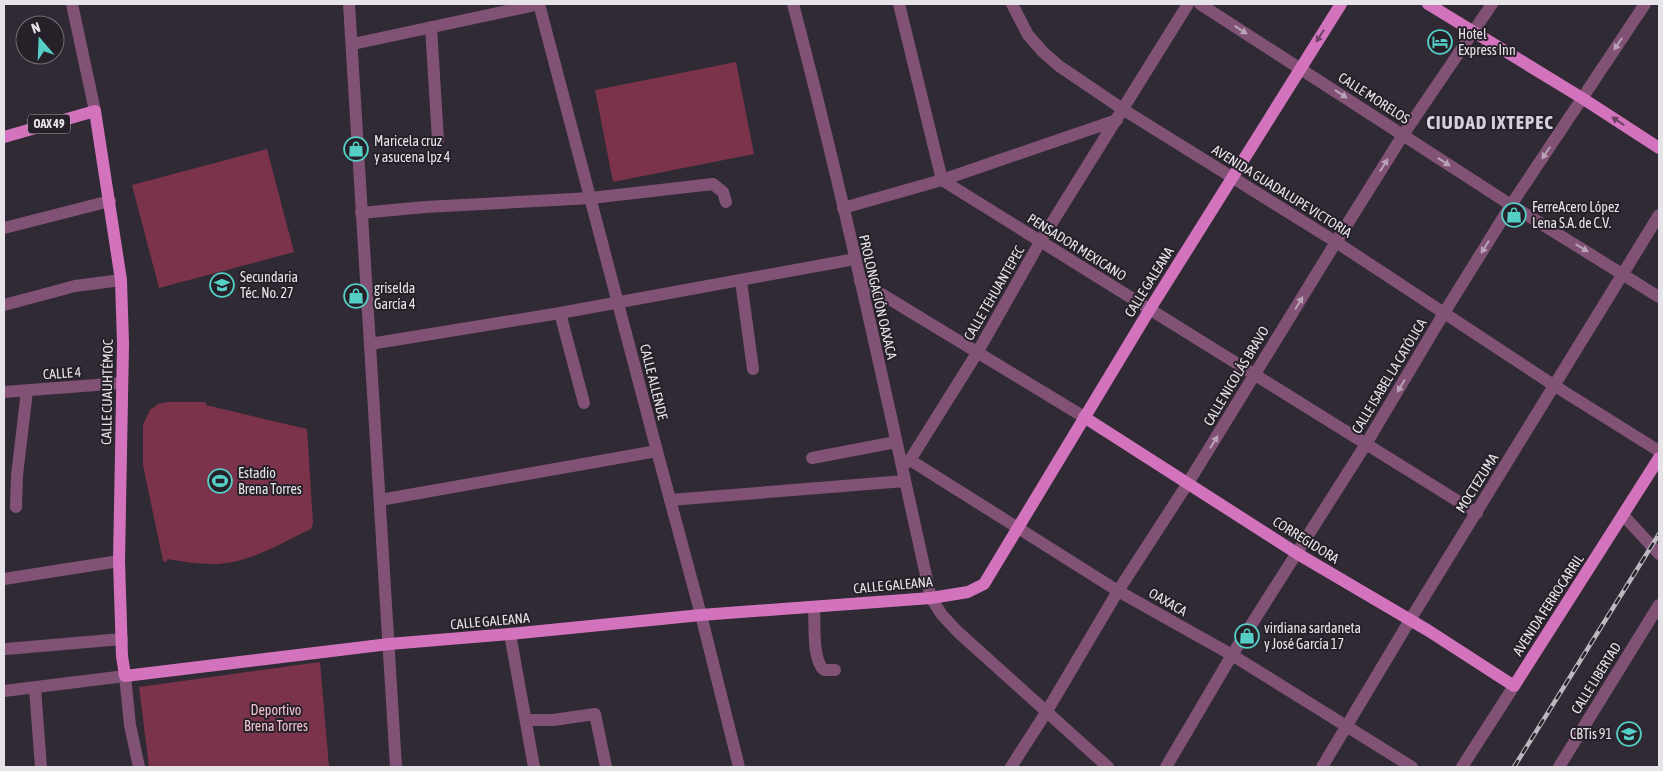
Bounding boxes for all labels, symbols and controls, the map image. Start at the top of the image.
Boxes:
north arrow [15,15,65,65]
text: N [29,19,42,37]
one-way arrow [1234,25,1248,35]
place label: Hotel Express Inn [1458,26,1516,58]
one-way arrow [1316,29,1325,42]
hotel icon: Hotel Express Inn [1427,29,1453,55]
one-way arrow [1613,38,1623,51]
street label: CALLE MORELOS [1335,69,1413,127]
one-way arrow [1334,90,1348,99]
district label: CIUDAD IXTEPEC [1426,111,1554,133]
road number: OAX 49 [28,115,70,134]
one-way arrow [1612,116,1625,126]
place label: Maricela cruz y asucena lpz 4 [374,133,451,165]
shop icon: Maricela cruz y asucena lpz 4 [343,136,369,162]
street label: AVENIDA GUADALUPE VICTORIA [1209,141,1355,241]
one-way arrow [1541,146,1551,160]
one-way arrow [1437,157,1451,167]
one-way arrow [1380,158,1389,171]
place label: FerreAcero López Lena S.A. de C.V. [1532,199,1619,231]
shop icon: FerreAcero López Lena S.A. de C.V. [1501,202,1527,228]
street label: PENSADOR MEXICANO [1025,210,1129,284]
street label: PROLONGACIÓN OAXACA [856,233,900,361]
one-way arrow [1480,240,1489,253]
street label: CALLE TEHUANTEPEC [960,242,1028,343]
street label: CALLE GALEANA [1121,244,1177,320]
one-way arrow [1575,244,1588,253]
place label: Secundaria Téc. No. 27 [240,269,298,301]
school or university icon: Secundaria Téc. No. 27 [209,272,235,298]
place label: griselda García 4 [374,280,416,312]
shop icon: griselda García 4 [343,283,369,309]
one-way arrow [1294,296,1303,309]
street label: CALLE ISABEL LA CATÓLICA [1348,316,1430,436]
street label: CALLE NICOLÁS BRAVO [1200,323,1272,429]
street label: CALLE CUAUHTÉMOC [98,338,116,445]
street label: CALLE ALLENDE [637,342,671,422]
street label: CALLE 4 [42,364,82,382]
one-way arrow [1396,379,1405,392]
one-way arrow [1209,435,1219,448]
street label: MOCTEZUMA [1453,450,1502,516]
place label: Estadio Brena Torres [238,465,302,497]
sports icon: Estadio Brena Torres [207,468,233,494]
street label: CORREGIDORA [1270,513,1342,567]
street label: AVENIDA FERROCARRIL [1509,551,1587,659]
street label: CALLE GALEANA [853,574,933,596]
street label: OAXACA [1146,585,1190,619]
street label: CALLE GALEANA [450,610,530,632]
place label: virdiana sardaneta y José García 17 [1264,620,1361,652]
shop icon: virdiana sardaneta y José García 17 [1234,623,1260,649]
street label: CALLE LIBERTAD [1568,639,1624,716]
park label: Deportivo Brena Torres [244,702,308,734]
school or university icon: CBTis 91 [1616,721,1642,747]
place label: CBTis 91 [1570,726,1612,742]

